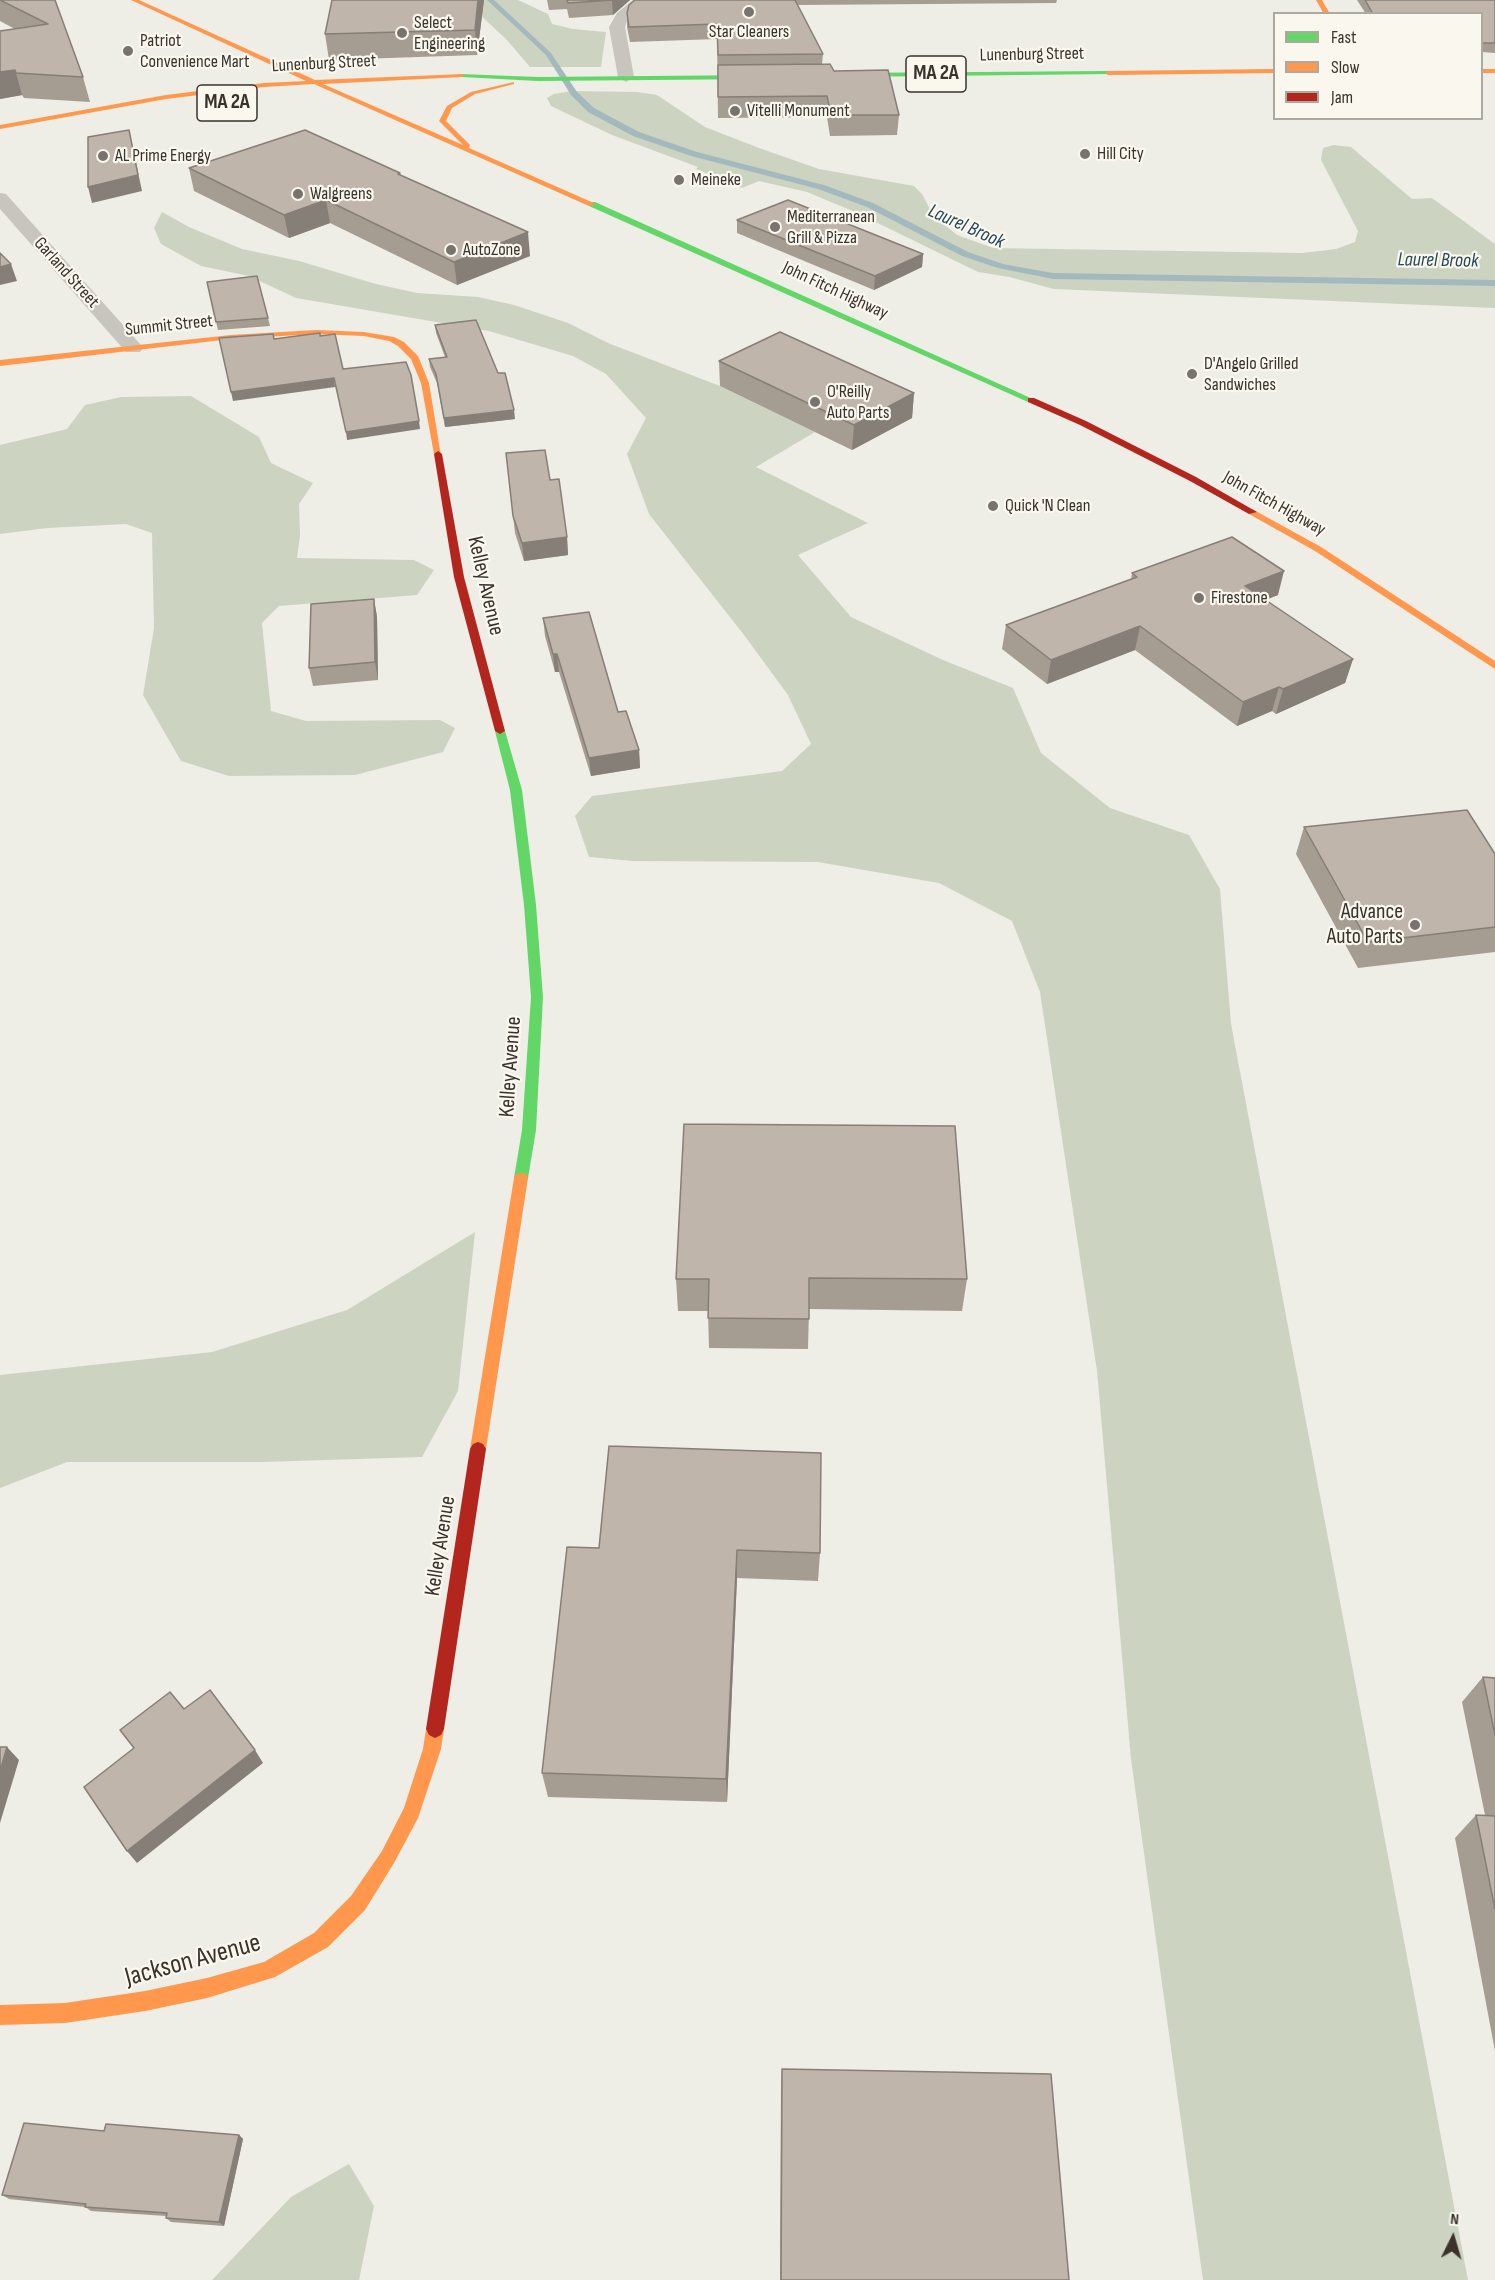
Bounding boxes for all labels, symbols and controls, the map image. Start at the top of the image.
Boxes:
marker: Star Cleaners [742,5,756,19]
place label: Select Engineering [414,12,485,54]
legend [1273,12,1483,120]
place label: Star Cleaners [709,21,789,43]
marker: Select Engineering [395,26,409,40]
text: Fast [1331,27,1356,48]
place label: Patriot Convenience Mart [140,30,249,72]
street label: Lunenburg Street [980,43,1084,67]
marker: Patriot Convenience Mart [121,44,135,58]
street label: Lunenburg Street [271,50,377,78]
road number: MA 2A [906,56,966,92]
text: Slow [1331,57,1360,78]
road number: MA 2A [197,85,257,121]
text: Jam [1331,87,1353,108]
place label: Vitelli Monument [747,100,850,122]
marker: Vitelli Monument [728,104,742,118]
place label: Hill City [1097,143,1144,165]
place label: AL Prime Energy [115,145,211,167]
marker: Hill City [1078,147,1092,161]
marker: AL Prime Energy [96,149,110,163]
place label: Meineke [691,169,741,191]
marker: Meineke [672,173,686,187]
place label: Walgreens [310,183,372,205]
marker: Walgreens [291,187,305,201]
water label: Laurel Brook [924,200,1008,254]
place label: Mediterranean Grill & Pizza [787,206,875,248]
marker: Mediterranean Grill & Pizza [768,220,782,234]
street label: Garland Street [29,233,103,313]
place label: AutoZone [463,239,521,261]
marker: AutoZone [444,243,458,257]
water label: Laurel Brook [1397,248,1479,274]
street label: John Fitch Highway [779,257,891,325]
street label: Summit Street [124,311,214,341]
place label: D'Angelo Grilled Sandwiches [1204,353,1298,395]
marker: D'Angelo Grilled Sandwiches [1185,367,1199,381]
place label: O'Reilly Auto Parts [827,381,889,424]
marker: O'Reilly Auto Parts [808,395,822,409]
street label: John Fitch Highway [1219,467,1329,541]
place label: Quick 'N Clean [1005,495,1090,517]
marker: Quick 'N Clean [986,499,1000,513]
street label: Kelley Avenue [461,534,509,638]
place label: Firestone [1211,587,1268,609]
marker: Firestone [1192,591,1206,605]
place label: Advance Auto Parts [1327,899,1403,950]
marker: Advance Auto Parts [1408,918,1422,932]
street label: Kelley Avenue [494,1016,528,1118]
street label: Kelley Avenue [420,1494,462,1598]
street label: Jackson Avenue [121,1927,265,1995]
north arrow [1423,2208,1483,2268]
text: N [1450,2210,1460,2229]

